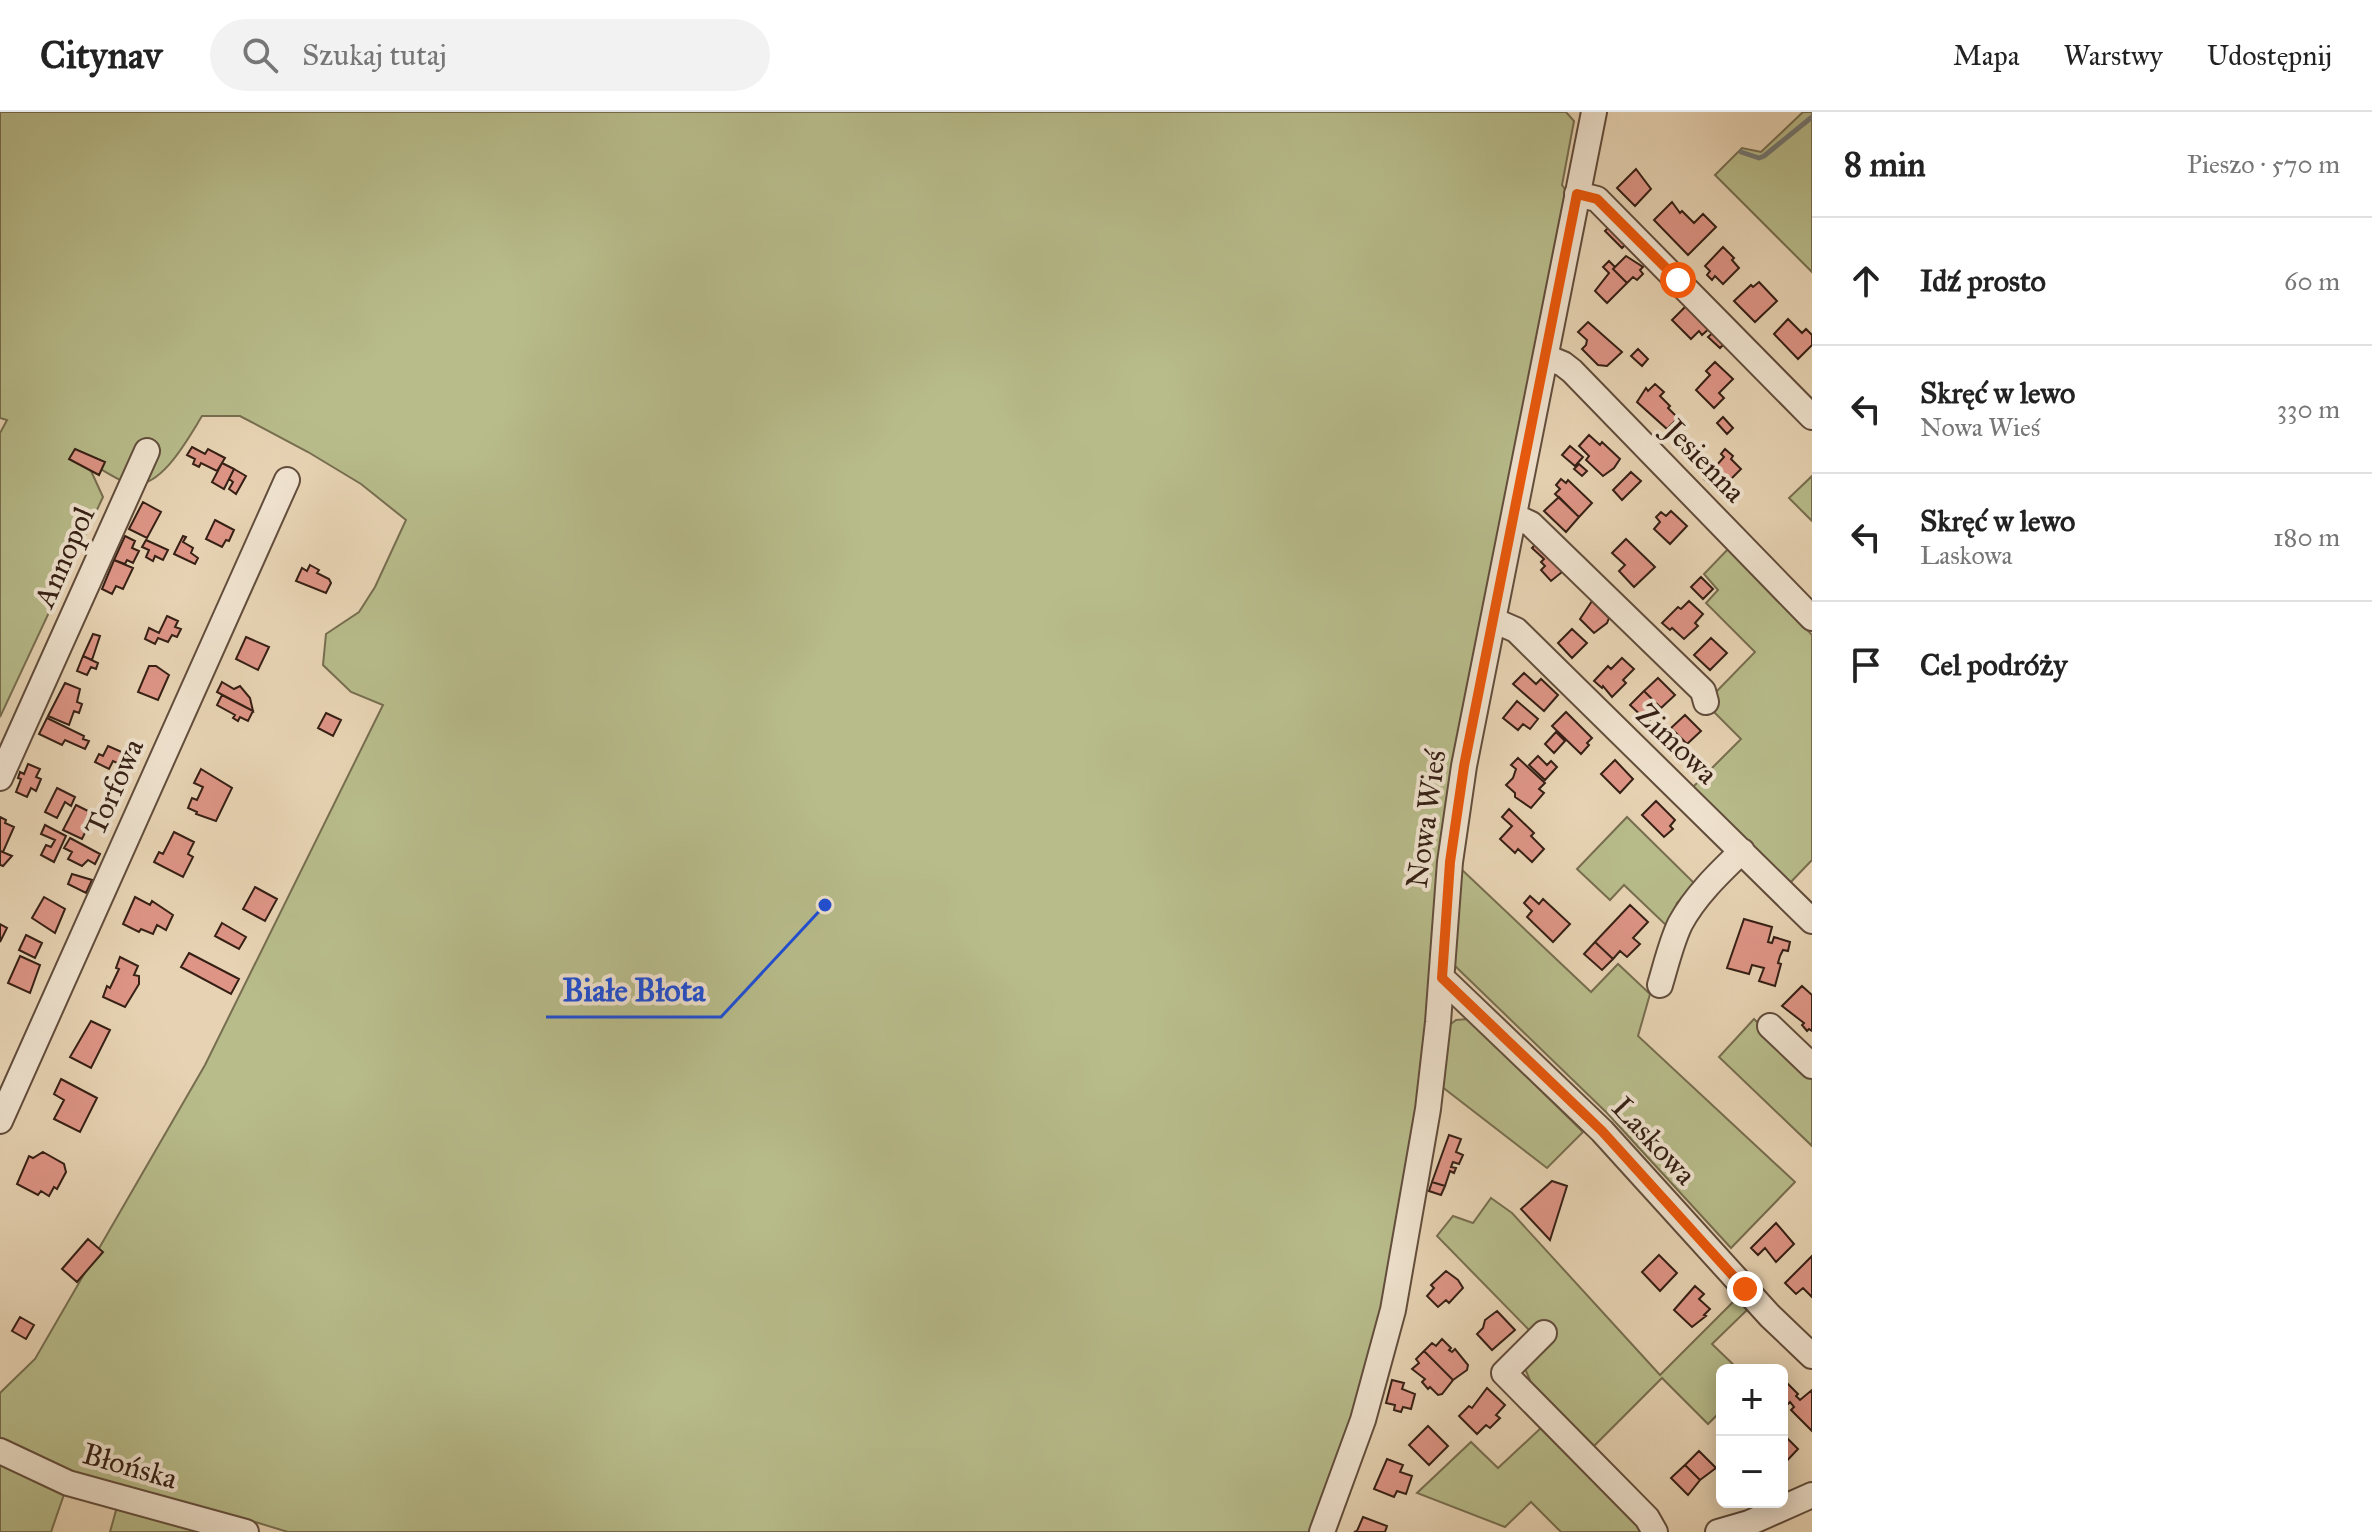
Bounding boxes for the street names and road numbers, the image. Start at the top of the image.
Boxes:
street label: Jesienna [1655,410,1753,510]
street label: Annopol [25,500,102,615]
street label: Zimowa [1629,696,1726,792]
street label: Torfowa [77,733,151,841]
street label: Nowa Wieś [1399,747,1454,890]
street label: Laskowa [1604,1090,1704,1193]
street label: Błońska [78,1435,182,1497]

